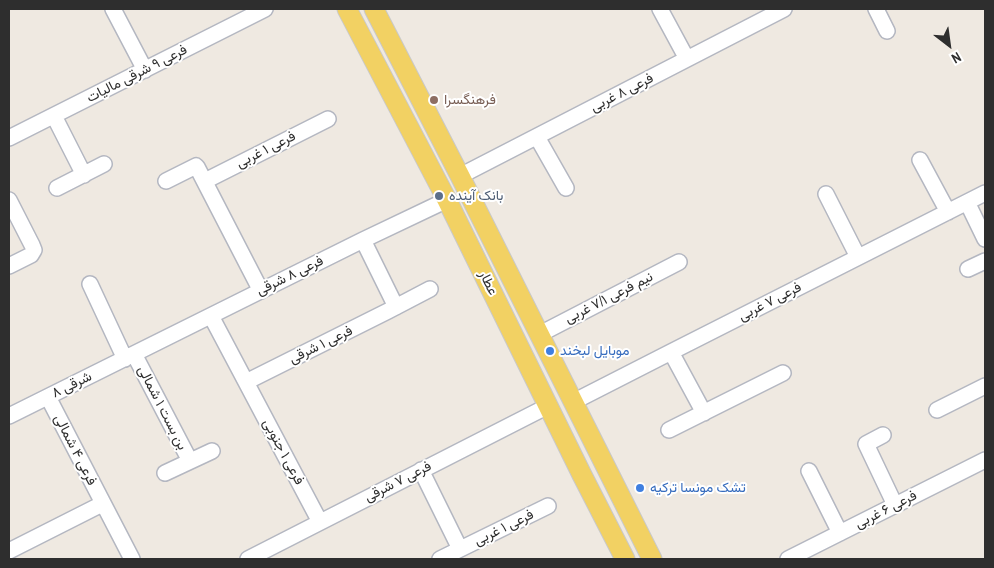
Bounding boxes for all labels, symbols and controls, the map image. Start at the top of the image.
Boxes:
north arrow [924,20,974,70]
street label: فرعی ۹ شرقی مالیات [84,41,190,107]
text: N [948,48,965,68]
street label: فرعی ۸ غربی [588,70,656,116]
place label: فرهنگسرا [444,92,496,108]
marker: فرهنگسرا [428,94,440,106]
street label: فرعی ۱ غربی [233,128,299,172]
place label: بانک آینده [449,188,503,204]
marker: بانک آینده [433,190,445,202]
street label: فرعی ۸ شرقی [254,253,326,299]
street label: عطار [475,268,501,298]
street label: نیم فرعی ۷/۱ غربی [562,269,656,327]
street label: فرعی ۷ غربی [736,279,804,325]
street label: فرعی ۱ شرقی [287,322,355,368]
place label: موبایل لبخند [560,343,629,359]
marker: موبایل لبخند [544,345,556,357]
street label: بن بست ۱ شمالی [133,363,191,453]
street label: ۸ شرقی [49,368,95,402]
street label: فرعی ۴ شمالی [50,412,100,488]
street label: فرعی ۱ جنوبی [259,416,307,488]
street label: فرعی ۷ شرقی [362,458,434,506]
place label: تشک مونسا ترکیه [650,480,746,496]
marker: تشک مونسا ترکیه [634,482,646,494]
street label: فرعی ۶ غربی [852,487,920,533]
street label: فرعی ۱ غربی [471,506,537,550]

